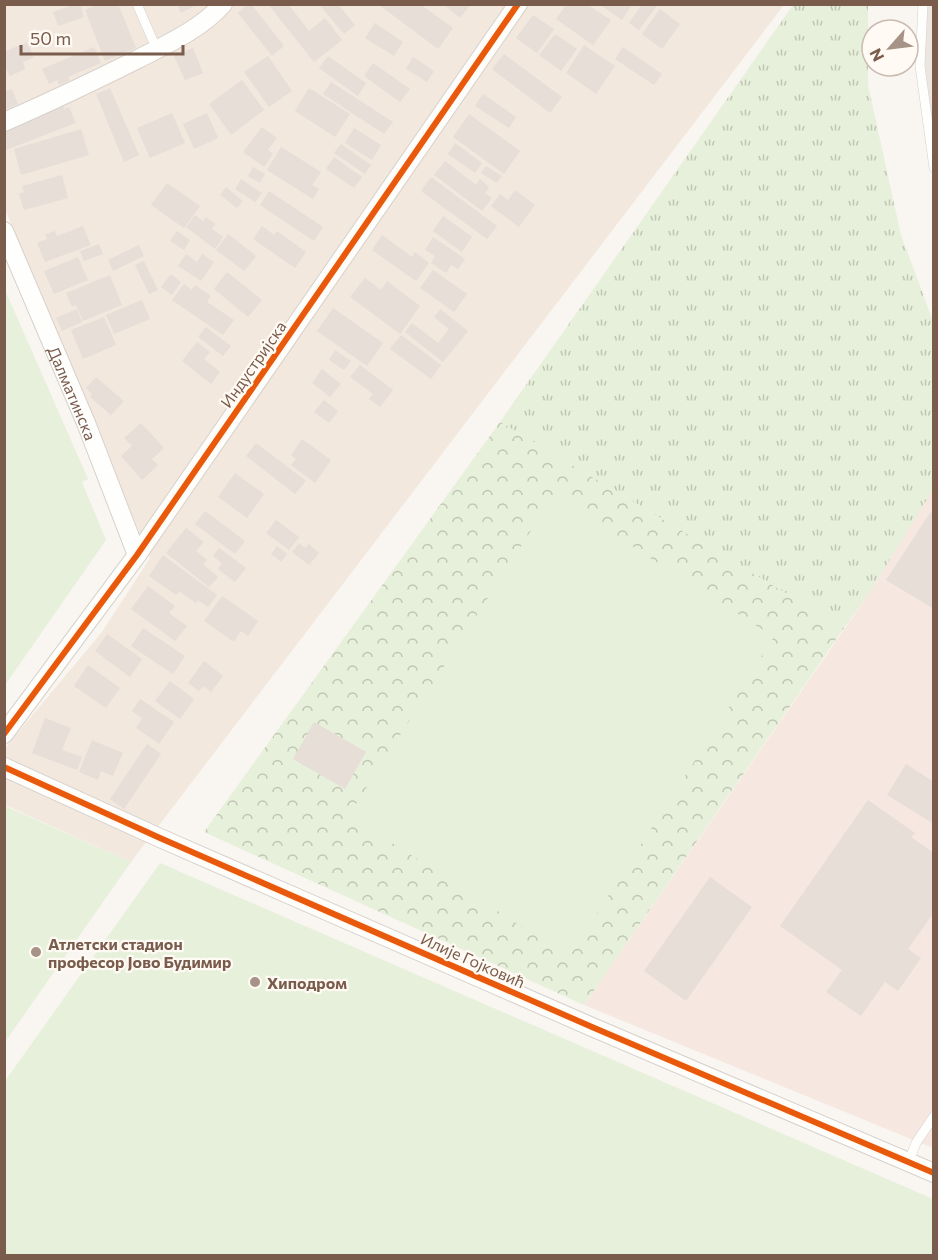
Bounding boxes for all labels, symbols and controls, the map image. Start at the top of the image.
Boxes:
scale bar [21,18,183,56]
north arrow [860,18,920,78]
text: 50 m [30,27,71,49]
text: N [865,46,888,65]
street label: Индустријска [216,317,290,411]
street label: Далматинска [45,343,101,443]
street label: Илије Гојковић [418,929,528,991]
place label: Атлетски стадион професор Јово Будимир [48,934,231,971]
marker: Атлетски стадион професор Јово Будимир [29,945,43,959]
place label: Хиподром [267,973,347,992]
marker: Хиподром [248,975,262,989]

